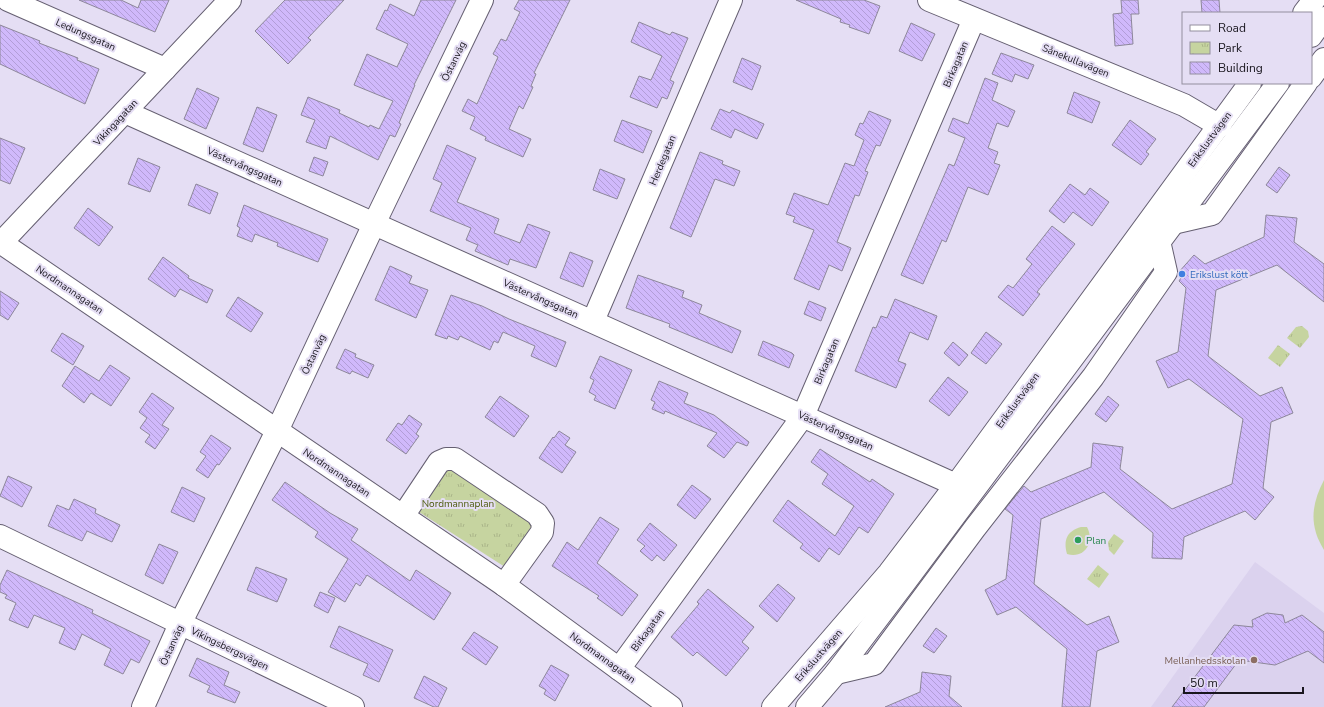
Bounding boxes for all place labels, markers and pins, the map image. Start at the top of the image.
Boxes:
place label: Erikslust kött [1190,268,1249,282]
marker: Erikslust kött [1177,269,1187,279]
place label: Plan [1086,534,1106,548]
marker: Plan [1073,535,1083,545]
place label: Mellanhedsskolan [1164,654,1246,668]
marker: Mellanhedsskolan [1249,655,1259,665]

